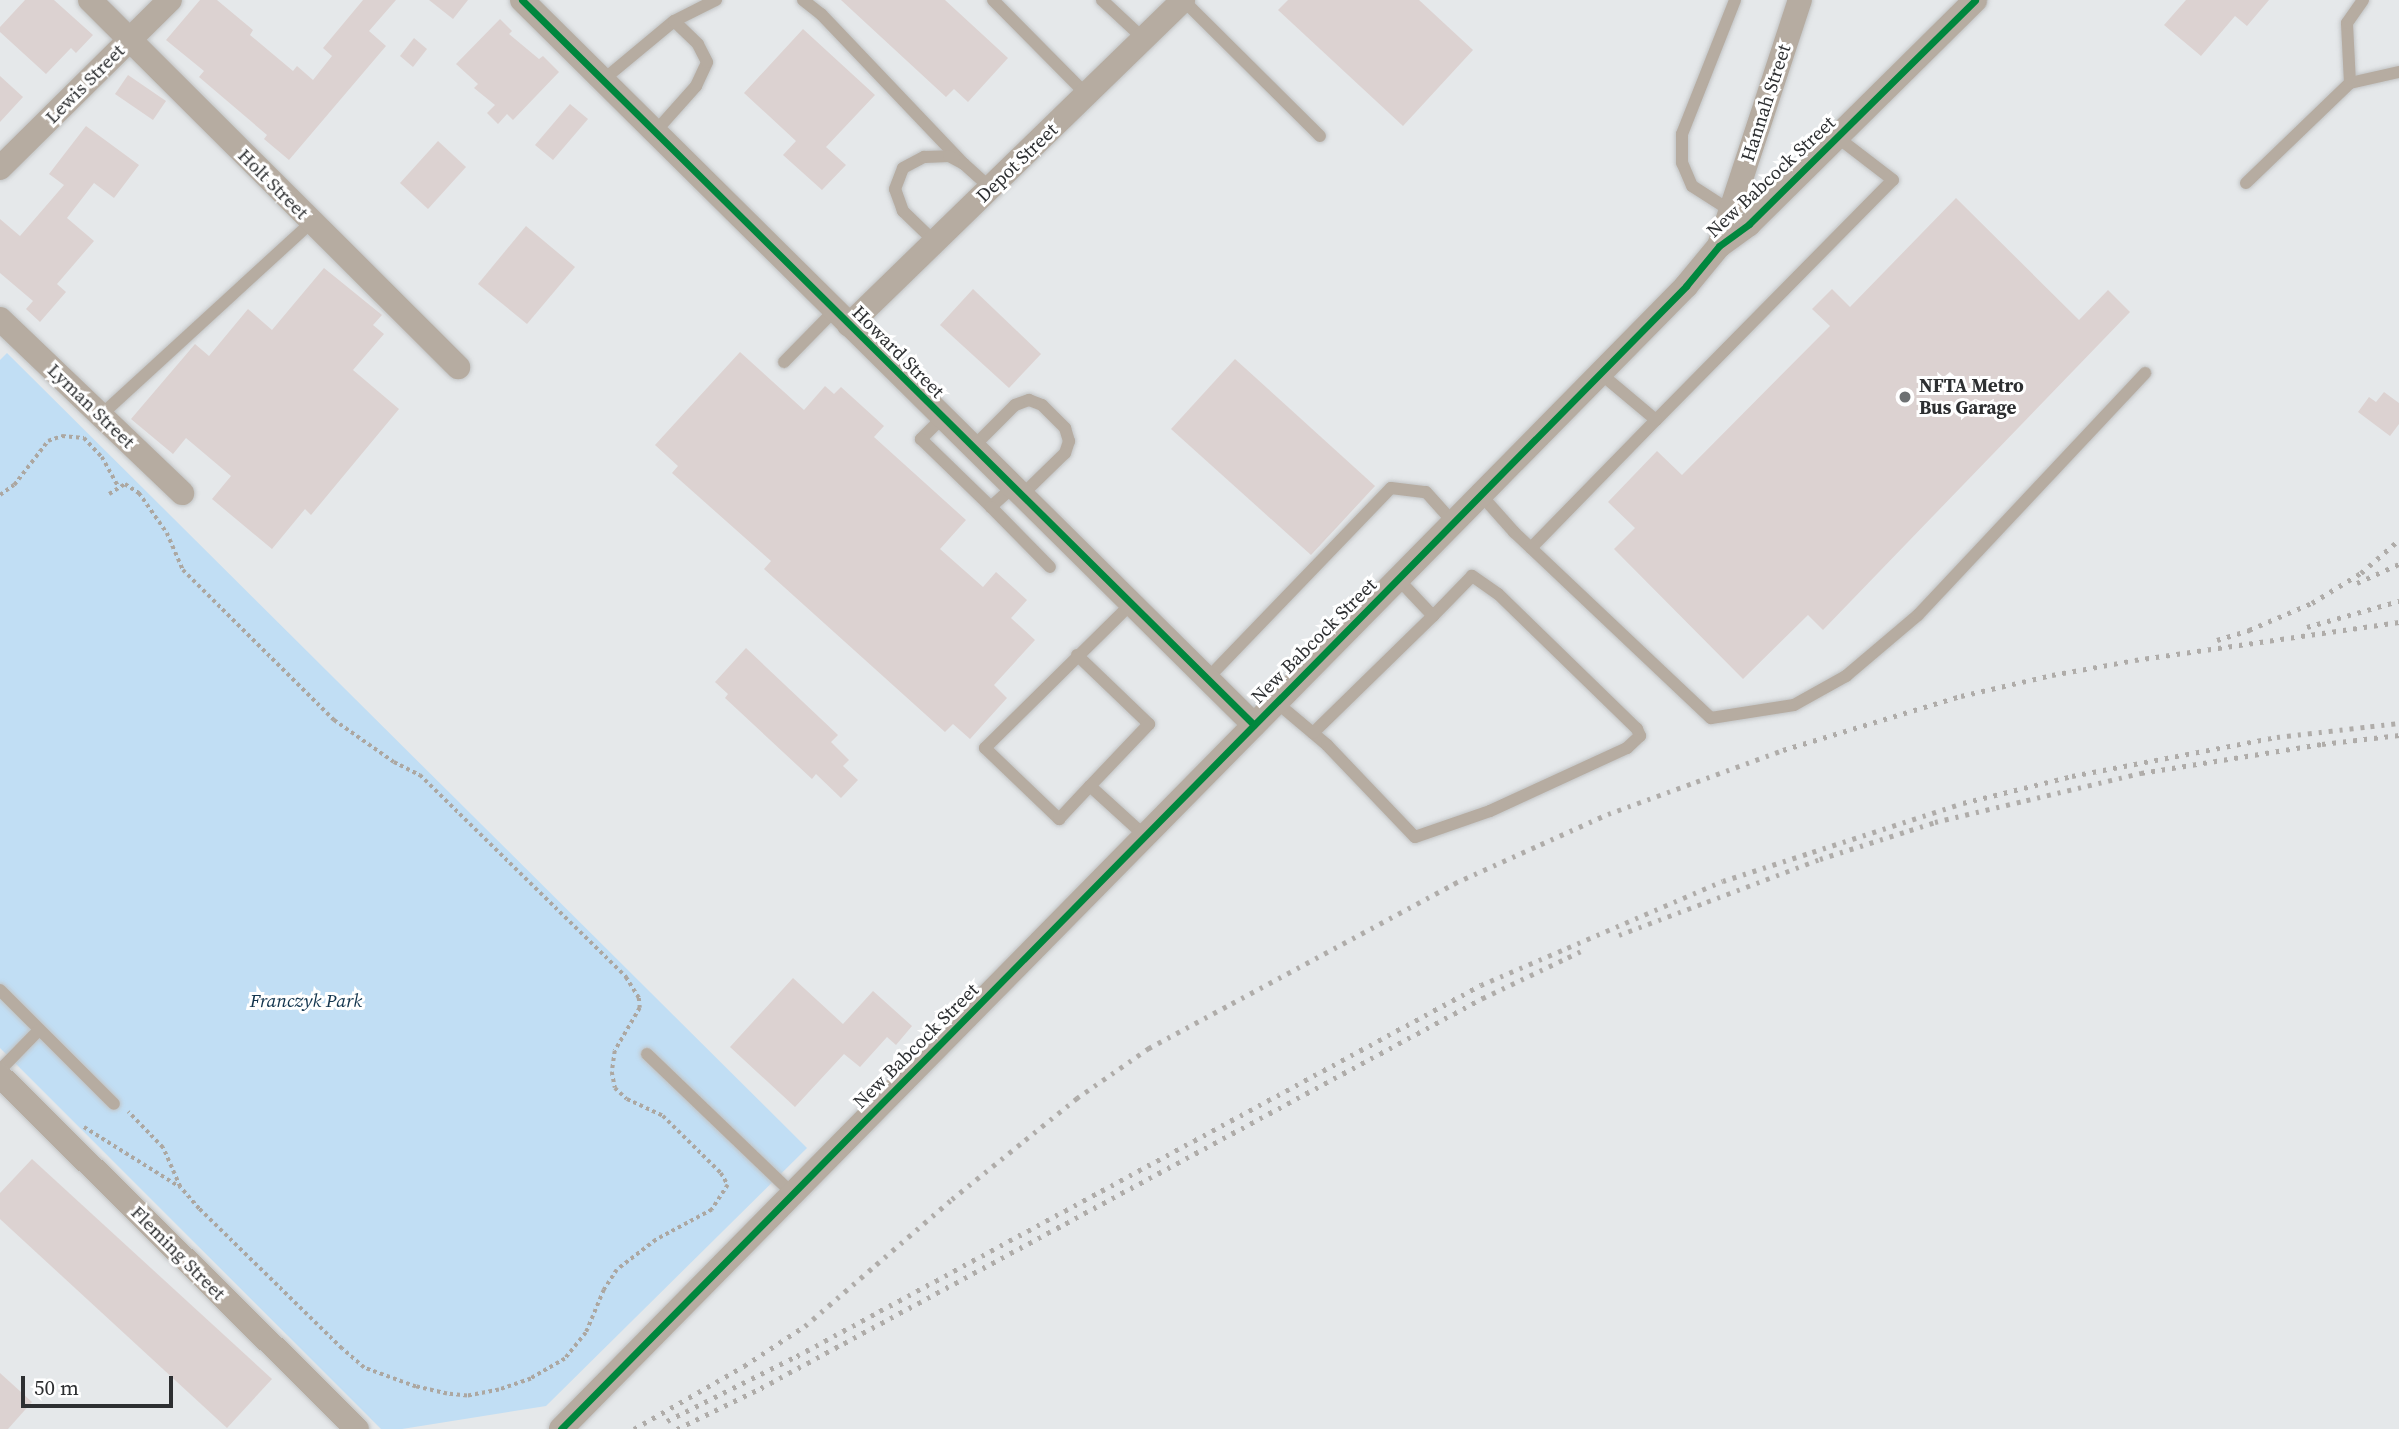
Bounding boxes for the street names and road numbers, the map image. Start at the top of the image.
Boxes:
street label: Lewis Street [41,40,129,128]
street label: Hannah Street [1736,42,1796,164]
street label: New Babcock Street [1702,112,1840,242]
street label: Depot Street [972,119,1062,207]
street label: Holt Street [233,144,313,224]
street label: Howard Street [847,301,949,403]
street label: Lyman Street [43,359,139,453]
street label: New Babcock Street [1247,574,1381,708]
street label: New Babcock Street [849,979,983,1113]
street label: Fleming Street [126,1201,230,1305]

